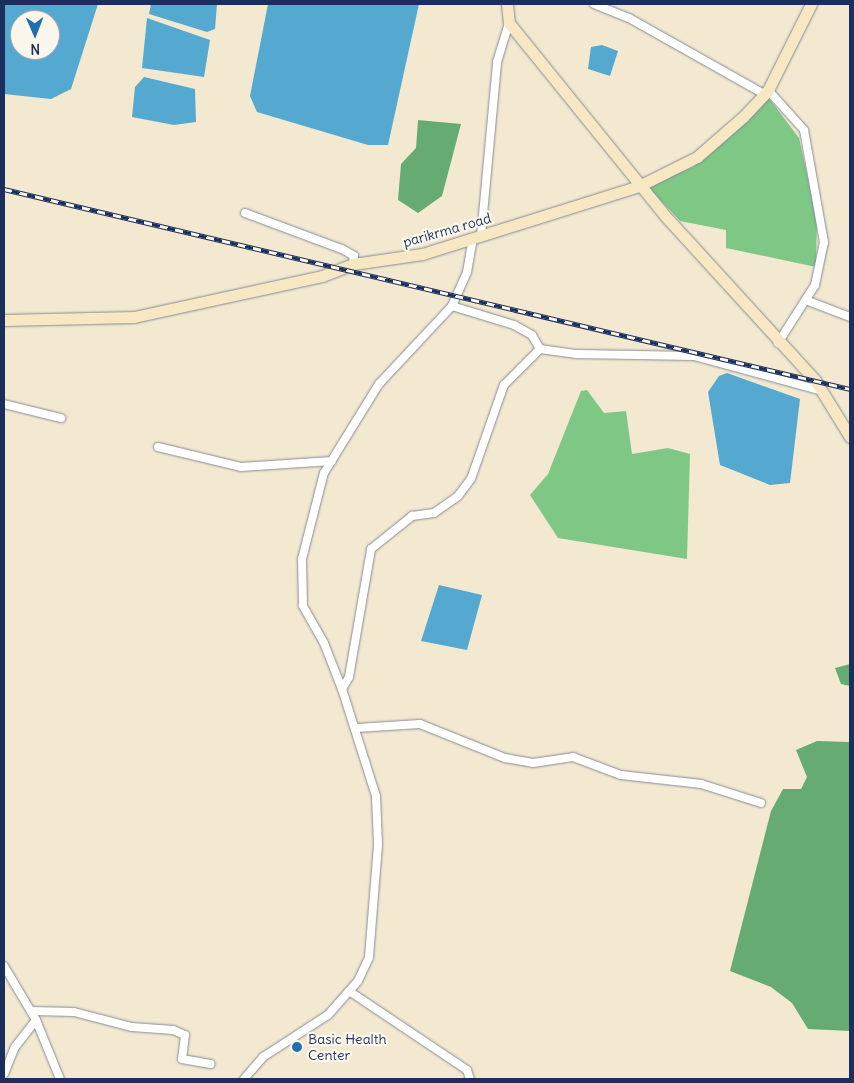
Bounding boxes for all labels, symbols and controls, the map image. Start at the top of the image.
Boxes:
north arrow [10,10,60,60]
text: N [30,40,40,58]
street label: parikrma road [401,209,493,251]
place label: Basic Health Center [308,1031,387,1064]
marker: Basic Health Center [290,1040,304,1054]

